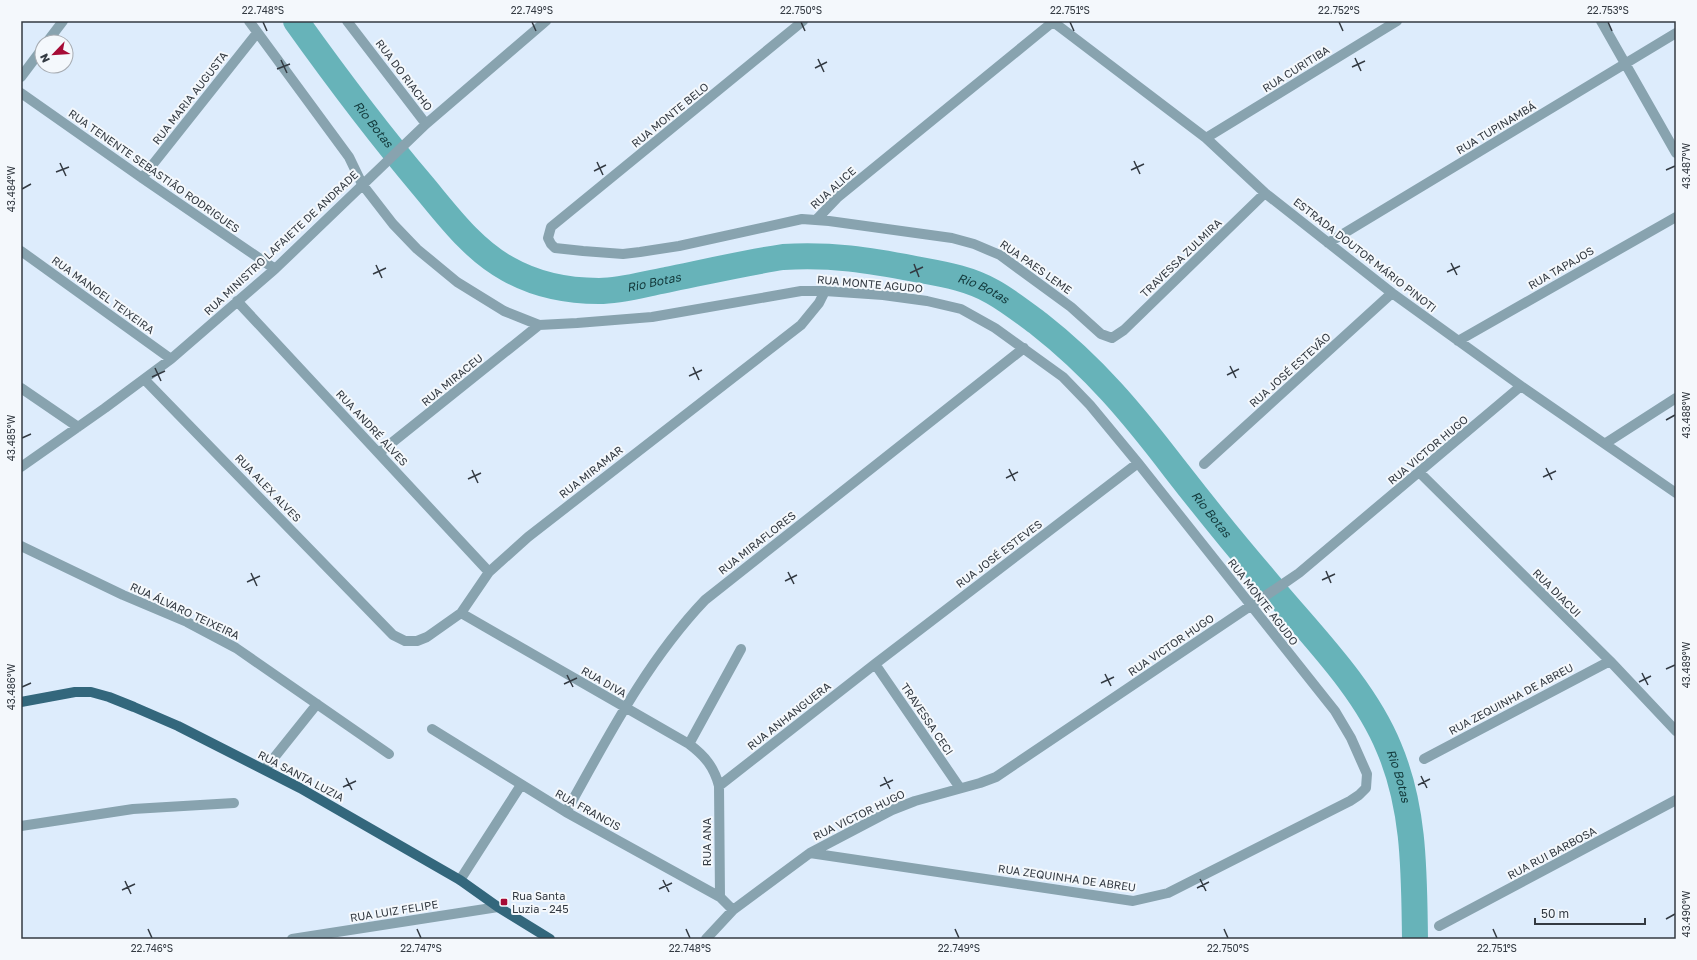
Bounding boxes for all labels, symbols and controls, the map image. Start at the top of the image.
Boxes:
text: 22.748°S [242,4,284,16]
text: 22.749°S [511,4,553,16]
text: 22.750°S [780,4,822,16]
text: 22.751°S [1050,4,1090,16]
text: 22.752°S [1318,4,1360,16]
text: 22.753°S [1587,4,1629,16]
north arrow [34,34,74,74]
street label: RUA DO RIACHO [373,37,435,113]
street label: RUA CURITIBA [1260,42,1332,94]
street label: RUA MARIA AUGUSTA [149,48,230,147]
text: N [37,52,52,65]
street label: RUA MONTE BELO [628,80,711,150]
water label: Rio Botas [351,98,397,151]
street label: RUA TUPINAMBÁ [1454,98,1538,156]
street label: RUA TENENTE SEBASTIÃO RODRIGUES [66,106,242,235]
text: 43.487°W [1680,143,1692,189]
street label: RUA ALICE [807,164,858,211]
text: 43.484°W [5,165,17,212]
street label: RUA MINISTRO LAFAIETE DE ANDRADE [201,168,361,318]
street label: ESTRADA DOUTOR MÁRIO PINOTI [1291,195,1439,314]
street label: TRAVESSA ZULMIRA [1137,215,1224,300]
street label: RUA PAES LEME [998,237,1075,296]
street label: RUA TAPAJOS [1526,244,1596,292]
street label: RUA MANOEL TEIXEIRA [50,253,158,337]
water label: Rio Botas [625,269,683,295]
water label: Rio Botas [956,270,1012,307]
street label: RUA MONTE AGUDO [817,272,924,295]
street label: RUA JOSÉ ESTEVÃO [1246,330,1333,410]
street label: RUA MIRACEU [418,351,485,408]
street label: RUA ANDRÉ ALVES [334,387,411,468]
text: 43.488°W [1680,391,1692,438]
street label: RUA VICTOR HUGO [1385,412,1470,487]
text: 43.485°W [5,414,17,461]
street label: RUA MIRAMAR [556,443,625,501]
street label: RUA ALEX ALVES [233,451,304,524]
water label: Rio Botas [1188,488,1235,541]
street label: RUA MIRAFLORES [715,508,798,577]
street label: RUA JOSÉ ESTEVES [953,517,1044,590]
street label: RUA MONTE AGUDO [1226,556,1301,648]
street label: RUA DIACUI [1531,566,1584,619]
street label: RUA ÁLVARO TEIXEIRA [128,579,243,642]
street label: RUA VICTOR HUGO [1125,611,1216,678]
text: 43.489°W [1680,641,1692,688]
street label: RUA ZEQUINHA DE ABREU [1446,660,1575,737]
text: 43.486°W [5,663,17,710]
street label: RUA DIVA [579,663,630,700]
street label: RUA ANHANGUERA [744,679,834,752]
street label: TRAVESSA CECI [899,680,956,757]
street label: RUA SANTA LUZIA [256,747,347,804]
water label: Rio Botas [1383,747,1414,804]
street label: RUA FRANCIS [553,786,623,833]
street label: RUA VICTOR HUGO [811,787,907,842]
street label: RUA ANA [700,817,713,866]
street label: RUA RUI BARBOSA [1505,823,1599,881]
street label: RUA ZEQUINHA DE ABREU [997,861,1137,894]
place label: Rua Santa Luzia - 245 [512,889,569,915]
text: 43.490°W [1680,890,1692,937]
street label: RUA LUIZ FELIPE [349,897,439,924]
marker: Rua Santa Luzia - 245 [499,897,509,907]
scale bar [1535,900,1645,926]
text: 50 m [1541,906,1569,921]
text: 22.746°S [131,942,173,954]
text: 22.747°S [400,942,442,954]
text: 22.748°S [669,942,711,954]
text: 22.749°S [938,942,980,954]
text: 22.750°S [1207,942,1249,954]
text: 22.751°S [1477,942,1517,954]

